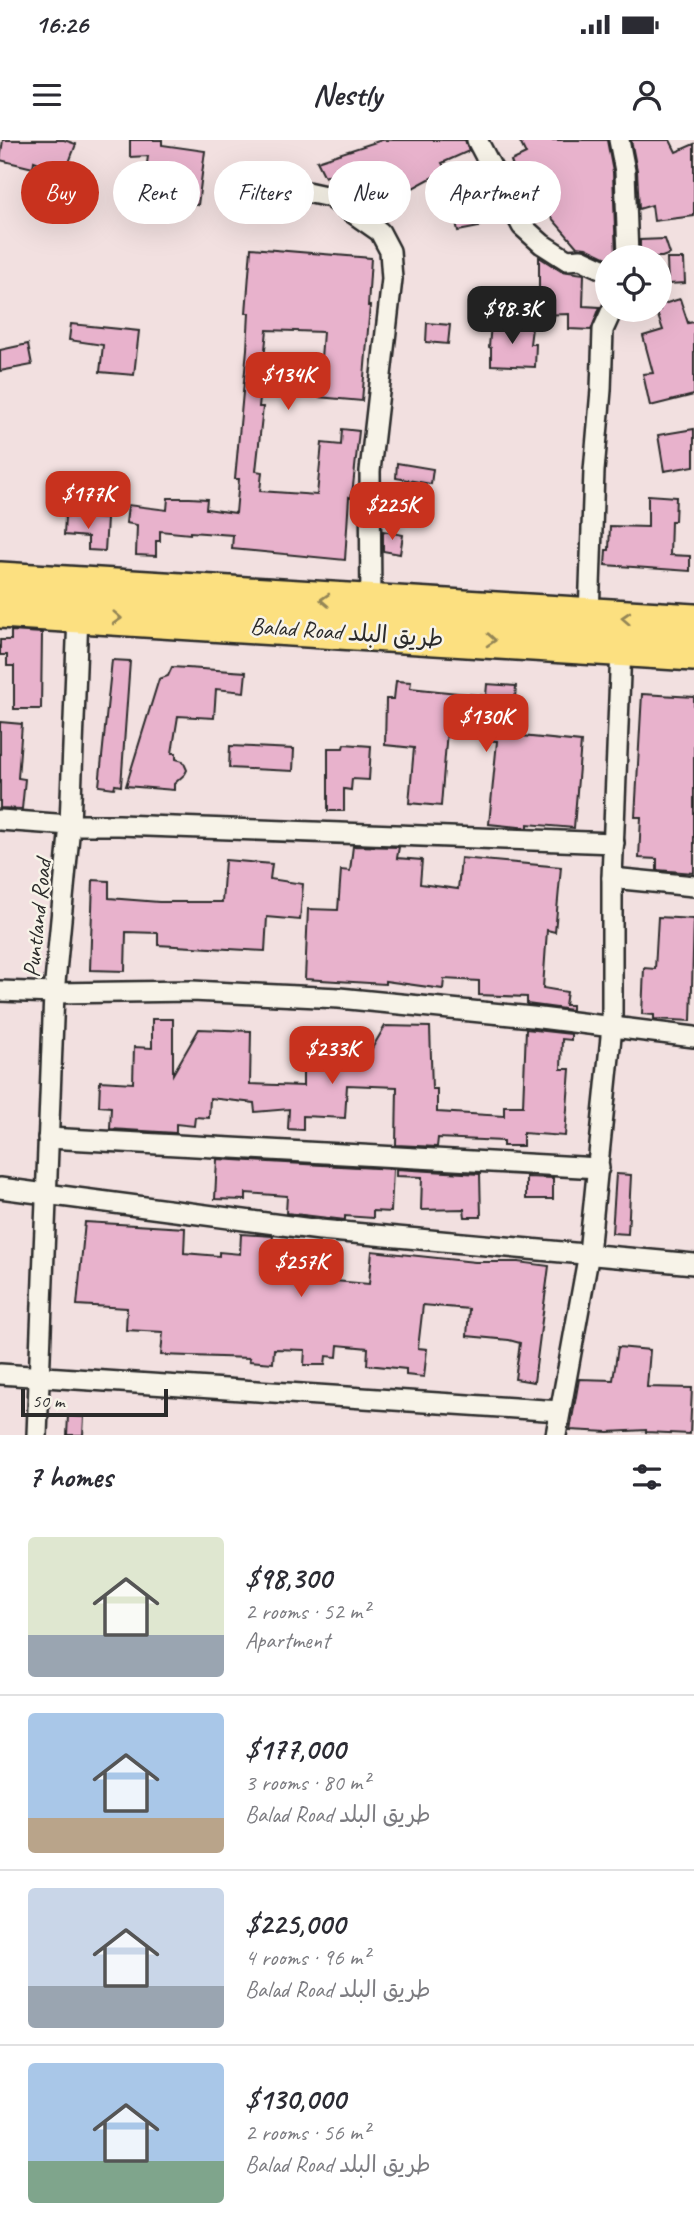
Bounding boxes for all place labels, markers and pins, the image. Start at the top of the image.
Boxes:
pin: $98.3K [455,286,569,346]
pin: $134K [239,352,337,412]
pin: $177K [39,472,137,531]
pin: $225K [343,482,441,542]
pin: $130K [437,694,535,754]
pin: $233K [283,1026,381,1086]
pin: $257K [252,1240,350,1299]

